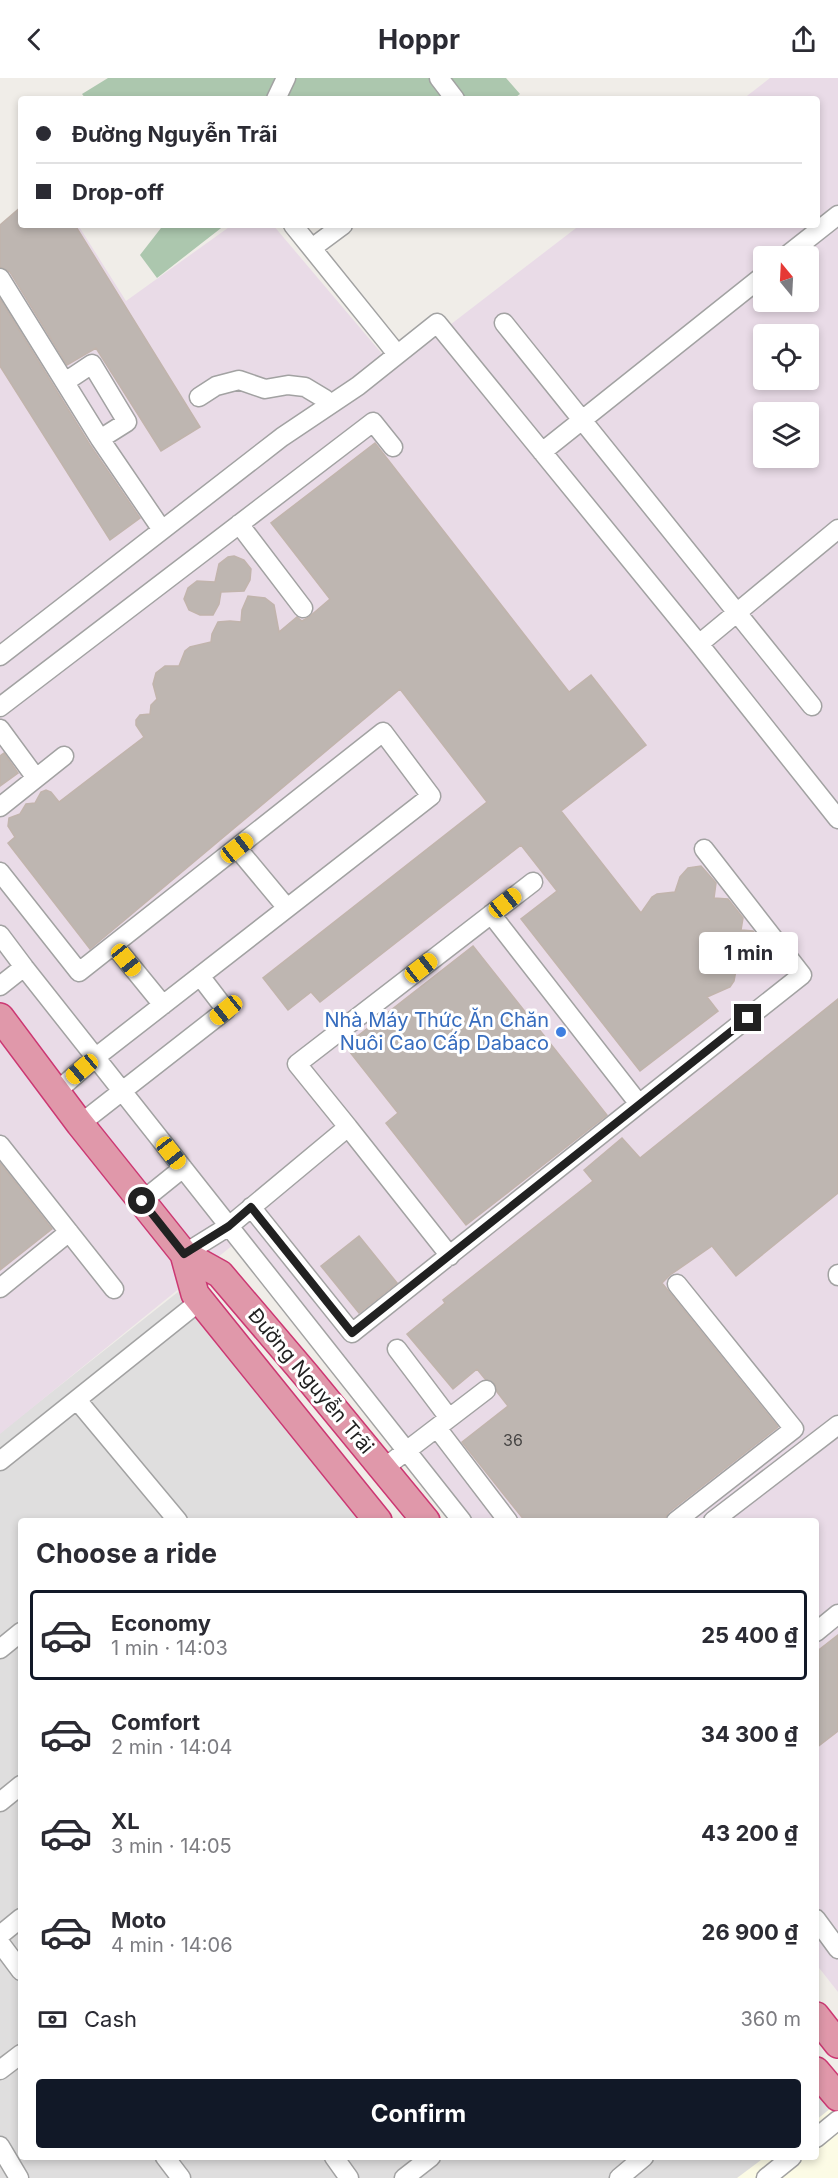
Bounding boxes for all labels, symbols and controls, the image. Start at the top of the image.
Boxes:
icon: back [18,23,51,56]
text: Hoppr [378,23,460,56]
icon: share [787,23,820,56]
text: Đường Nguyễn Trãi [72,121,278,147]
text: Drop-off [72,179,164,205]
north arrow [753,246,819,312]
map controls [753,246,819,468]
button: locate [753,324,819,390]
button: layers [753,402,819,468]
car [217,830,257,866]
car [485,885,525,921]
callout: 1 min [698,931,798,973]
car [108,940,144,980]
text: 1 min [724,941,773,965]
car [401,950,441,986]
car [206,992,246,1028]
route end [734,1004,761,1031]
place label: Nhà Máy Thức Ăn Chăn Nuôi Cao Cấp Dabaco [324,1007,549,1055]
marker: Nhà Máy Thức Ăn Chăn Nuôi Cao Cấp Dabaco [554,1025,568,1039]
car [62,1051,102,1087]
car [153,1133,189,1173]
route start [128,1187,155,1214]
street label: Đường Nguyễn Trãi [243,1303,379,1459]
house number: 36 [503,1430,523,1450]
text: Choose a ride [36,1537,217,1570]
icon: car [39,1608,93,1662]
text: Economy [111,1610,211,1636]
text: 25 400 ₫ [701,1622,798,1648]
text: 1 min · 14:03 [111,1636,228,1660]
icon: car [39,1707,93,1761]
text: Comfort [111,1709,200,1735]
text: 34 300 ₫ [701,1721,798,1747]
text: 2 min · 14:04 [111,1735,232,1759]
icon: car [39,1806,93,1860]
text: XL [111,1808,140,1834]
text: 43 200 ₫ [701,1820,798,1846]
text: 3 min · 14:05 [111,1834,232,1858]
icon: car [39,1905,93,1959]
text: Moto [111,1907,166,1933]
text: 26 900 ₫ [702,1919,798,1945]
text: 4 min · 14:06 [111,1933,233,1957]
icon: cash [36,2003,69,2036]
text: Cash [84,2006,137,2032]
text: 360 m [740,2007,801,2031]
button: Confirm [36,2079,801,2148]

